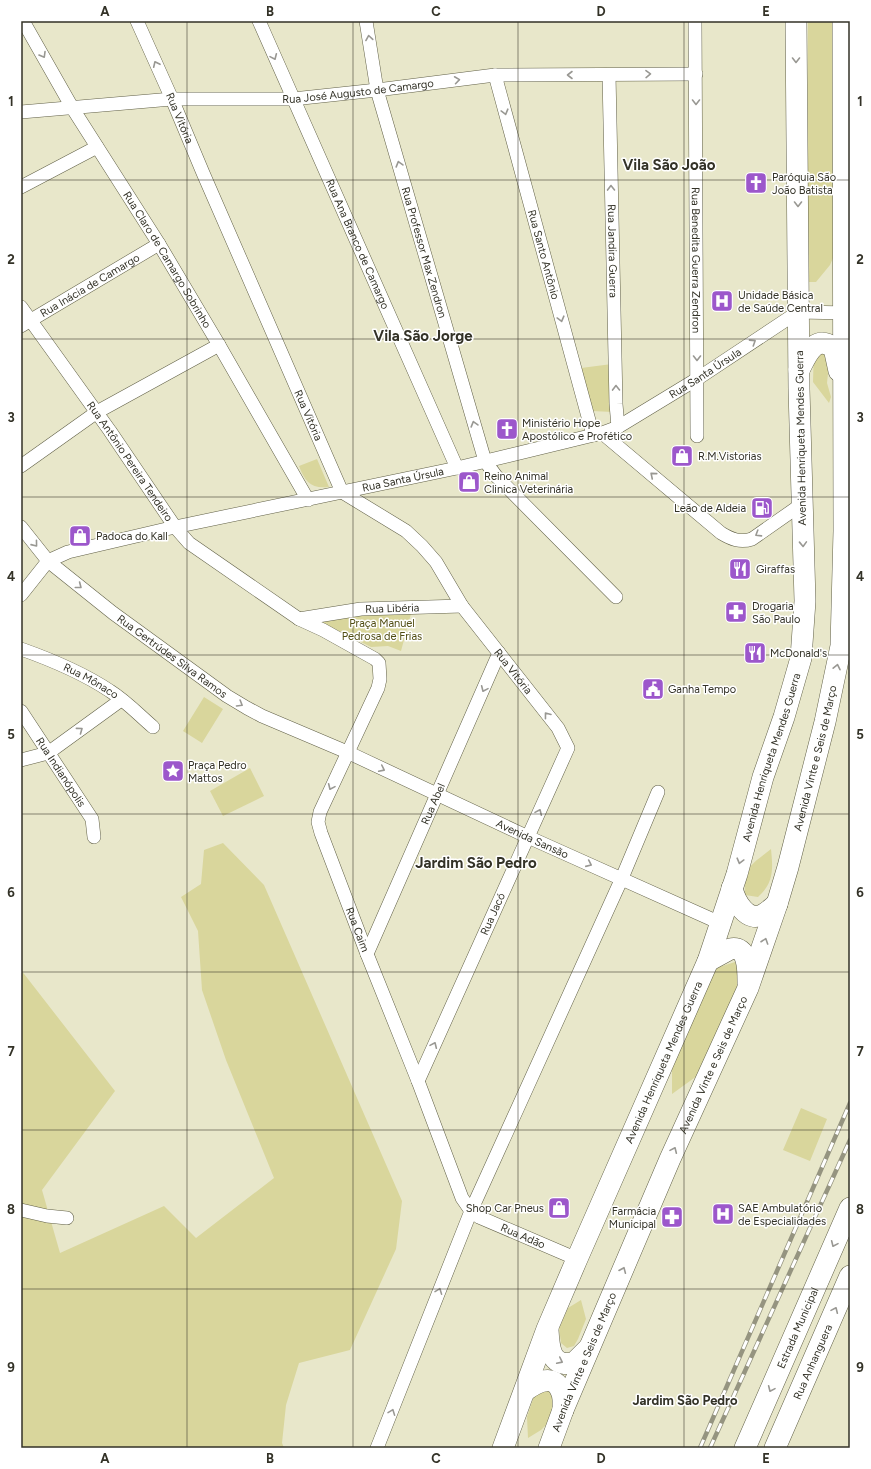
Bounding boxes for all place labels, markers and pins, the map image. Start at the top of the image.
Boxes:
church icon: Paróquia São João Batista [743,170,769,196]
place label: Paróquia São João Batista [772,171,836,197]
hospital icon: Unidade Básica de Saúde Central [709,288,735,314]
place label: Unidade Básica de Saúde Central [738,289,823,315]
church icon: Ministério Hope Apostólico e Profético [494,416,520,442]
place label: Ministério Hope Apostólico e Profético [522,417,632,443]
shop icon: R.M.Vistorias [669,443,695,469]
place label: R.M.Vistorias [698,450,762,463]
shop icon: Reino Animal Clinica Veterinária [456,469,482,495]
place label: Reino Animal Clinica Veterinária [484,470,573,496]
fuel station icon: Leão de Aldeia [749,495,775,521]
place label: Leão de Aldeia [674,502,746,515]
shop icon: Padoca do Kall [67,523,93,549]
place label: Padoca do Kall [96,530,168,543]
restaurant icon: Giraffas [727,556,753,582]
place label: Giraffas [756,563,795,576]
pharmacy icon: Drogaria São Paulo [723,599,749,625]
place label: Drogaria São Paulo [752,600,800,626]
restaurant icon: McDonald's [742,640,768,666]
place label: McDonald's [770,647,827,660]
public building icon: Ganha Tempo [640,676,666,702]
place label: Ganha Tempo [668,683,736,696]
place icon: Praça Pedro Mattos [160,758,186,784]
place label: Praça Pedro Mattos [188,759,247,785]
shop icon: Shop Car Pneus [546,1195,572,1221]
hospital icon: SAE Ambulatório de Especialidades [710,1201,736,1227]
place label: Shop Car Pneus [466,1202,544,1215]
place label: SAE Ambulatório de Especialidades [738,1202,826,1228]
pharmacy icon: Farmácia Municipal [659,1204,685,1230]
place label: Farmácia Municipal [609,1205,656,1231]

